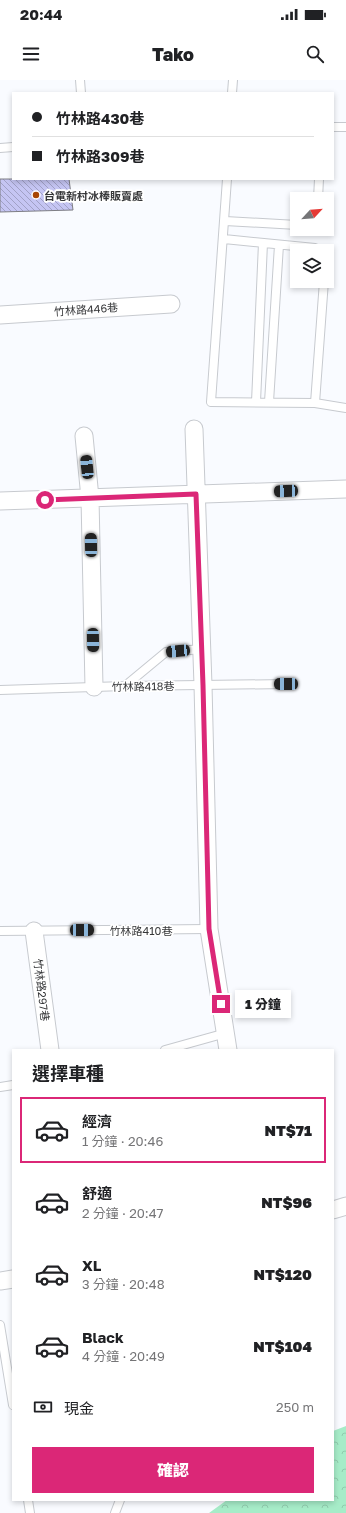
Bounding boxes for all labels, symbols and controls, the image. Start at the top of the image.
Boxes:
text: 20:44 [20,5,62,23]
icon: menu [20,43,42,65]
text: Tako [152,43,194,65]
icon: search [304,43,326,65]
text: 竹林路430巷 [56,109,144,127]
text: 竹林路309巷 [56,147,144,165]
place label: 台電新村冰棒販賣處 [44,189,143,202]
marker: 台電新村冰棒販賣處 [31,190,41,200]
north arrow [290,192,334,236]
map controls [290,192,334,288]
button: layers [290,244,334,288]
street label: 竹林路446巷 [54,300,118,318]
car [80,454,94,480]
car [274,485,298,497]
route start [36,491,54,509]
car [85,533,97,557]
car [87,628,99,652]
car [166,644,190,658]
car [274,678,298,690]
street label: 竹林路418巷 [112,679,174,693]
car [70,924,94,936]
street label: 竹林路410巷 [110,924,172,937]
street label: 竹林路297巷 [32,958,52,1022]
callout: 1 分鐘 [235,990,291,1018]
route end [212,995,230,1013]
text: 1 分鐘 [245,996,281,1012]
text: 選擇車種 [32,1062,104,1084]
icon: car [34,1112,70,1148]
text: 經濟 [82,1112,112,1130]
text: NT$71 [265,1121,312,1139]
text: 1 分鐘 · 20:46 [82,1133,163,1149]
icon: car [34,1184,70,1220]
text: 舒適 [82,1184,112,1202]
text: NT$96 [261,1193,312,1211]
text: 2 分鐘 · 20:47 [82,1205,164,1221]
icon: car [34,1256,70,1292]
text: XL [82,1256,101,1274]
text: NT$120 [254,1265,312,1283]
text: 3 分鐘 · 20:48 [82,1276,165,1292]
icon: car [34,1328,70,1364]
text: Black [82,1328,124,1346]
text: NT$104 [253,1337,312,1355]
text: 4 分鐘 · 20:49 [82,1348,165,1364]
icon: cash [32,1396,54,1418]
text: 現金 [64,1399,94,1417]
text: 250 m [276,1399,314,1415]
button: 確認 [32,1447,314,1493]

